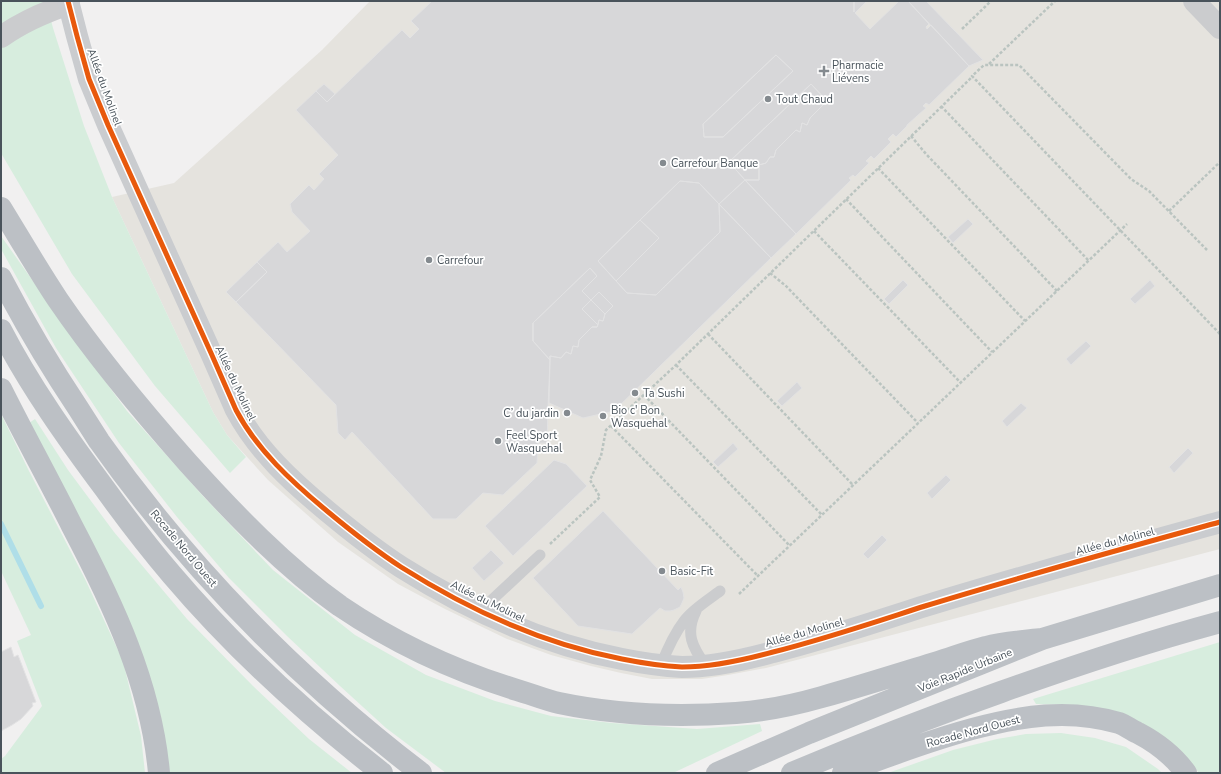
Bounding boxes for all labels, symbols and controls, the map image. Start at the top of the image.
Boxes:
street label: Allée du Molinel [84,46,126,129]
place label: Pharmacie Liévens [832,58,884,86]
marker: Pharmacie Liévens [819,66,829,76]
place label: Tout Chaud [776,92,833,107]
marker: Tout Chaud [763,94,773,104]
place label: Carrefour Banque [671,156,758,171]
marker: Carrefour Banque [658,158,668,168]
place label: Carrefour [437,253,484,268]
marker: Carrefour [424,255,434,265]
street label: Allée du Molinel [212,343,260,424]
place label: Ta Sushi [643,386,684,401]
marker: Ta Sushi [630,388,640,398]
place label: Bio c' Bon Wasquehal [611,403,668,431]
place label: C’ du jardin [503,406,559,421]
marker: C’ du jardin [562,408,572,418]
marker: Bio c' Bon Wasquehal [598,411,608,421]
place label: Feel Sport Wasquehal [506,428,563,456]
marker: Feel Sport Wasquehal [493,436,503,446]
street label: Rocade Nord Ouest [147,507,220,590]
street label: Allée du Molinel [1074,524,1157,559]
place label: Basic-Fit [670,564,713,579]
marker: Basic-Fit [657,566,667,576]
street label: Allée du Molinel [448,577,528,626]
street label: Allée du Molinel [763,614,846,651]
street label: Voie Rapide Urbaine [915,645,1015,697]
street label: Rocade Nord Ouest [925,712,1022,751]

